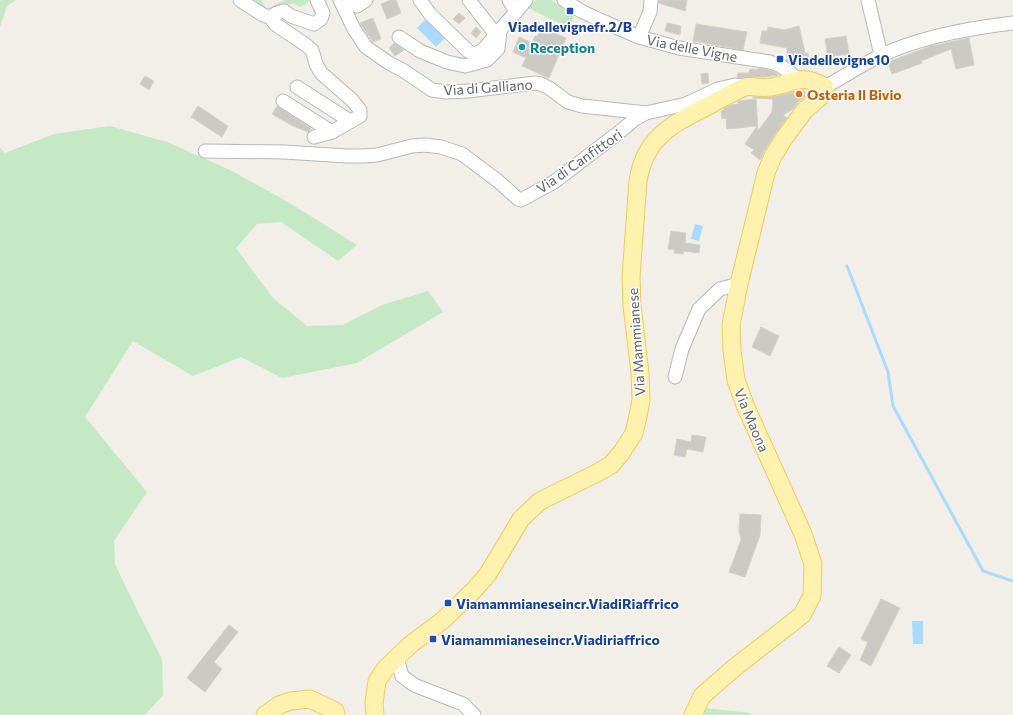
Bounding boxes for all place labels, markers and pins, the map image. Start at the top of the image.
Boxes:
marker: Viadellevignefr.2/B [565,6,575,16]
place label: Viadellevignefr.2/B [508,18,632,35]
place label: Reception [530,39,595,56]
marker: Reception [517,42,527,52]
place label: Viadellevigne10 [788,51,890,68]
marker: Viadellevigne10 [775,54,785,64]
place label: Osteria Il Bivio [807,86,902,103]
marker: Osteria Il Bivio [794,89,804,99]
place label: Viamammianeseincr.ViadiRiaffrico [456,595,679,612]
marker: Viamammianeseincr.ViadiRiaffrico [443,598,453,608]
place label: Viamammianeseincr.Viadiriaffrico [441,631,660,648]
marker: Viamammianeseincr.Viadiriaffrico [428,634,438,644]

